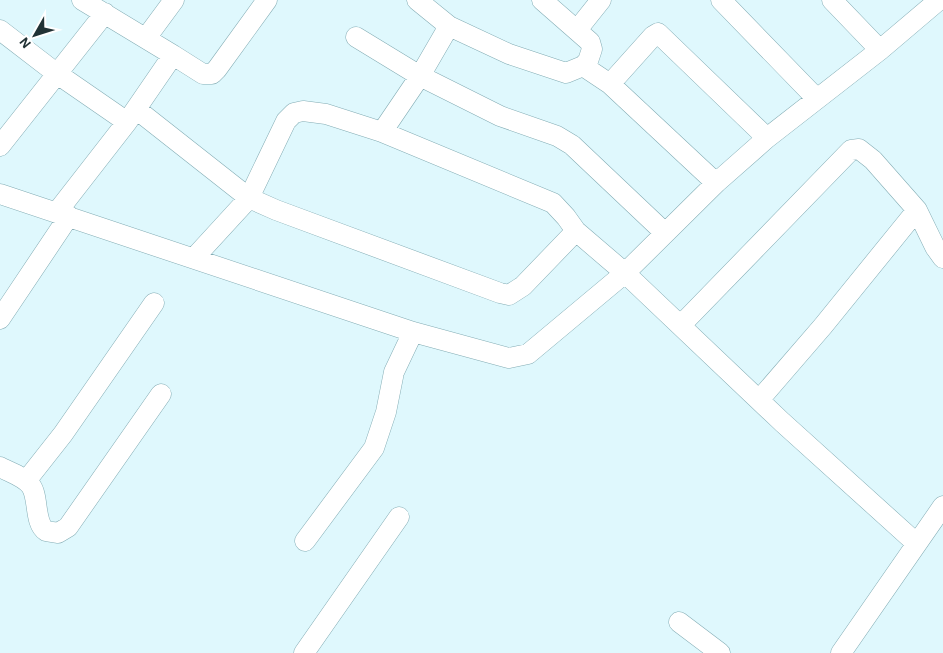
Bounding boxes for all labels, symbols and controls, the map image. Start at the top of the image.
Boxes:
north arrow [10,10,60,60]
text: N [17,34,34,51]

